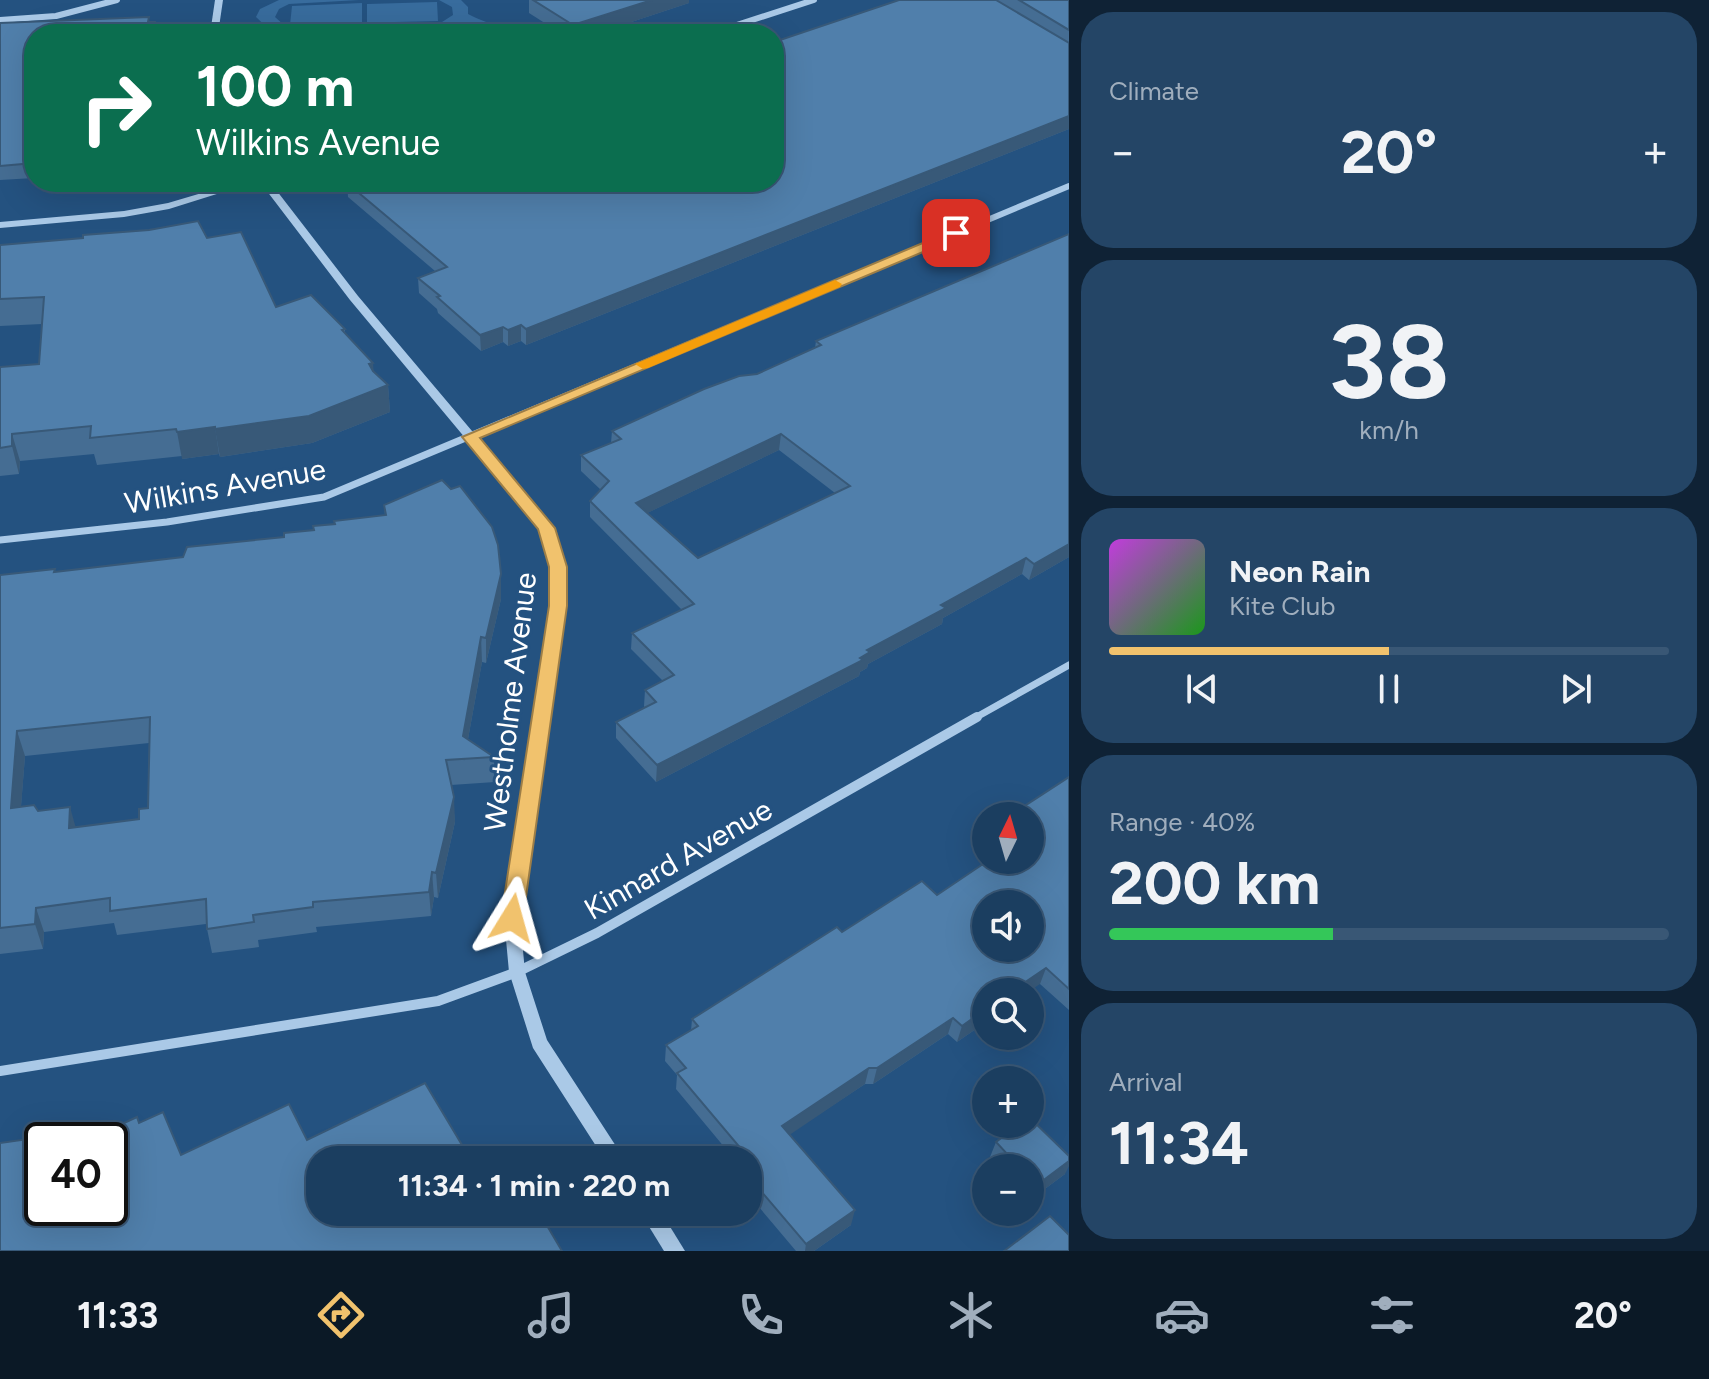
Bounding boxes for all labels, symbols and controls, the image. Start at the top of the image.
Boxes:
text: 100 m [196,53,354,120]
icon: right [64,56,168,160]
text: Climate [1109,75,1199,107]
text: 20° [1341,116,1437,188]
text: Wilkins Avenue [196,121,440,164]
text: − [1109,125,1136,178]
text: + [1642,125,1669,178]
pin [922,199,990,267]
icon: arrive [934,211,978,255]
text: 38 [1328,299,1450,424]
text: km/h [1359,414,1419,446]
street label: Wilkins Avenue [122,450,328,522]
text: Neon Rain [1229,553,1371,590]
street label: Westholme Avenue [476,570,544,834]
text: Kite Club [1229,590,1335,622]
icon: previous [1180,667,1224,711]
icon: pause [1367,667,1411,711]
icon: next [1554,667,1598,711]
street label: Kinnard Avenue [578,790,778,928]
north arrow [972,802,1044,874]
map controls [972,802,1044,1226]
text: Range · 40% [1109,806,1255,838]
text: 200 km [1109,847,1320,919]
position arrow [470,876,554,960]
button: sound [972,890,1044,962]
button: search [972,978,1044,1050]
button: + [972,1066,1044,1138]
text: Arrival [1109,1066,1182,1098]
text: 11:34 [1109,1107,1249,1179]
speed limit sign: 40 [24,1122,128,1226]
button: − [972,1154,1044,1226]
text: 11:34 · 1 min · 220 m [398,1167,670,1204]
icon: directions [313,1287,369,1343]
icon: music [523,1287,579,1343]
icon: phone [733,1287,789,1343]
icon: climate [943,1287,999,1343]
icon: car [1154,1287,1210,1343]
icon: filters [1364,1287,1420,1343]
text: 11:33 [77,1294,158,1337]
text: 20° [1574,1294,1632,1337]

